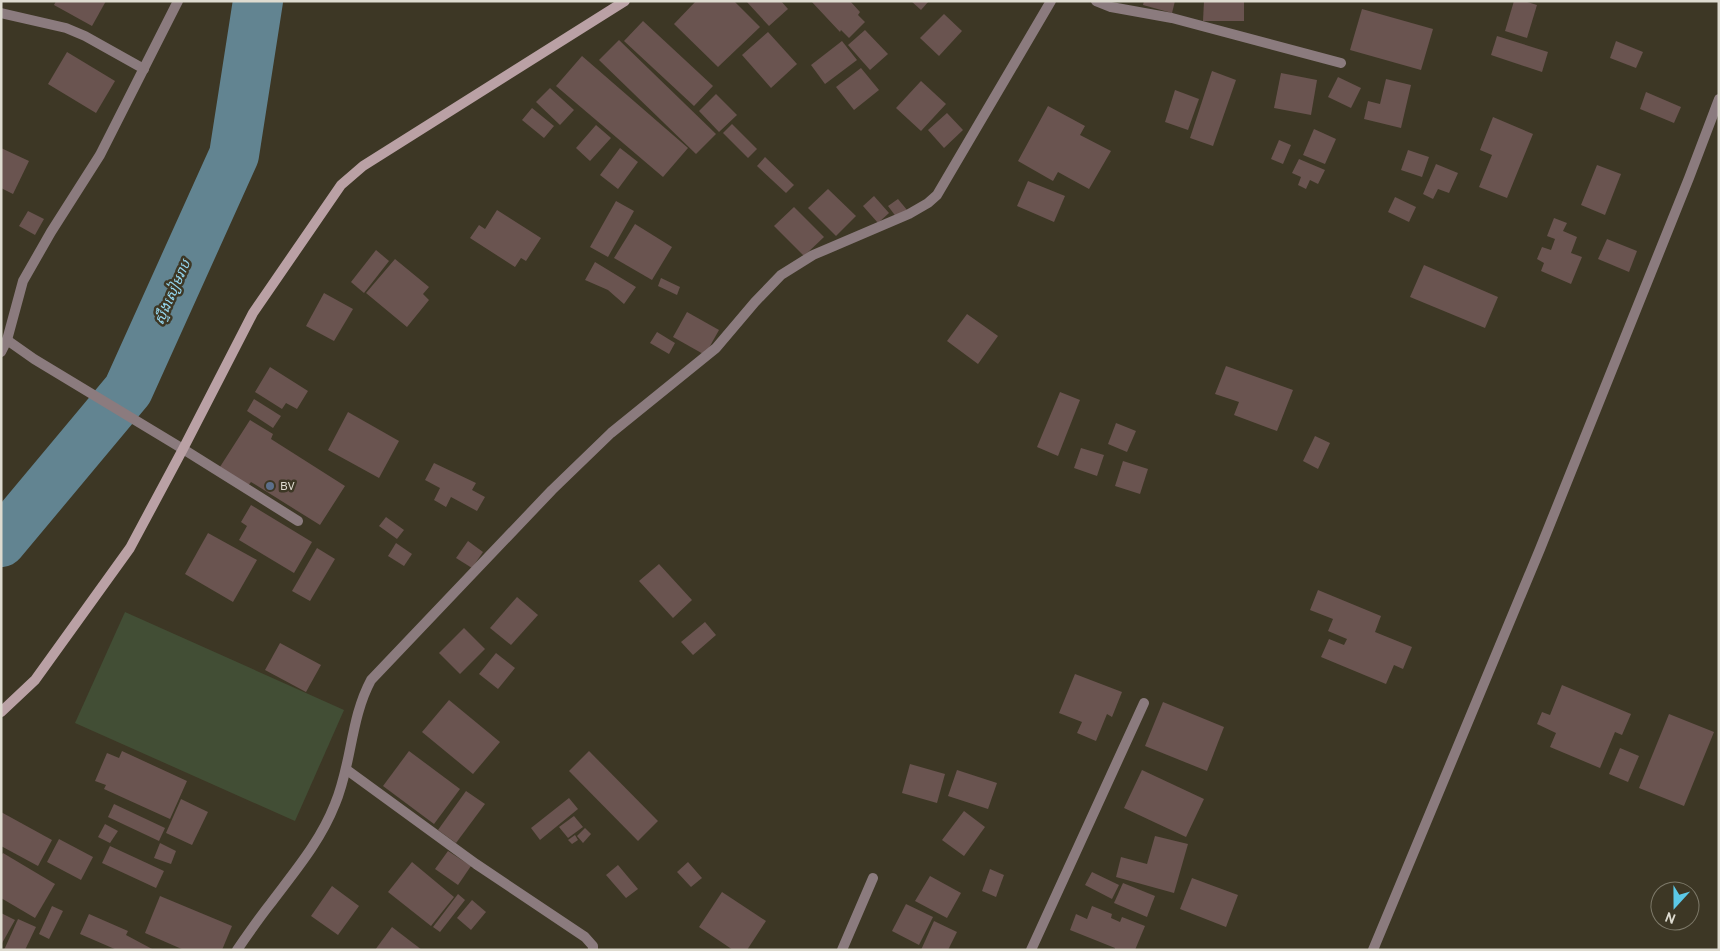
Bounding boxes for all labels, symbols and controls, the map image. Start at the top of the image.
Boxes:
water label: ស្ទឹងសៀមរាប [150,256,196,328]
place label: BV [280,479,295,495]
marker: BV [264,480,276,492]
north arrow [1650,881,1700,931]
text: N [1663,907,1679,926]

